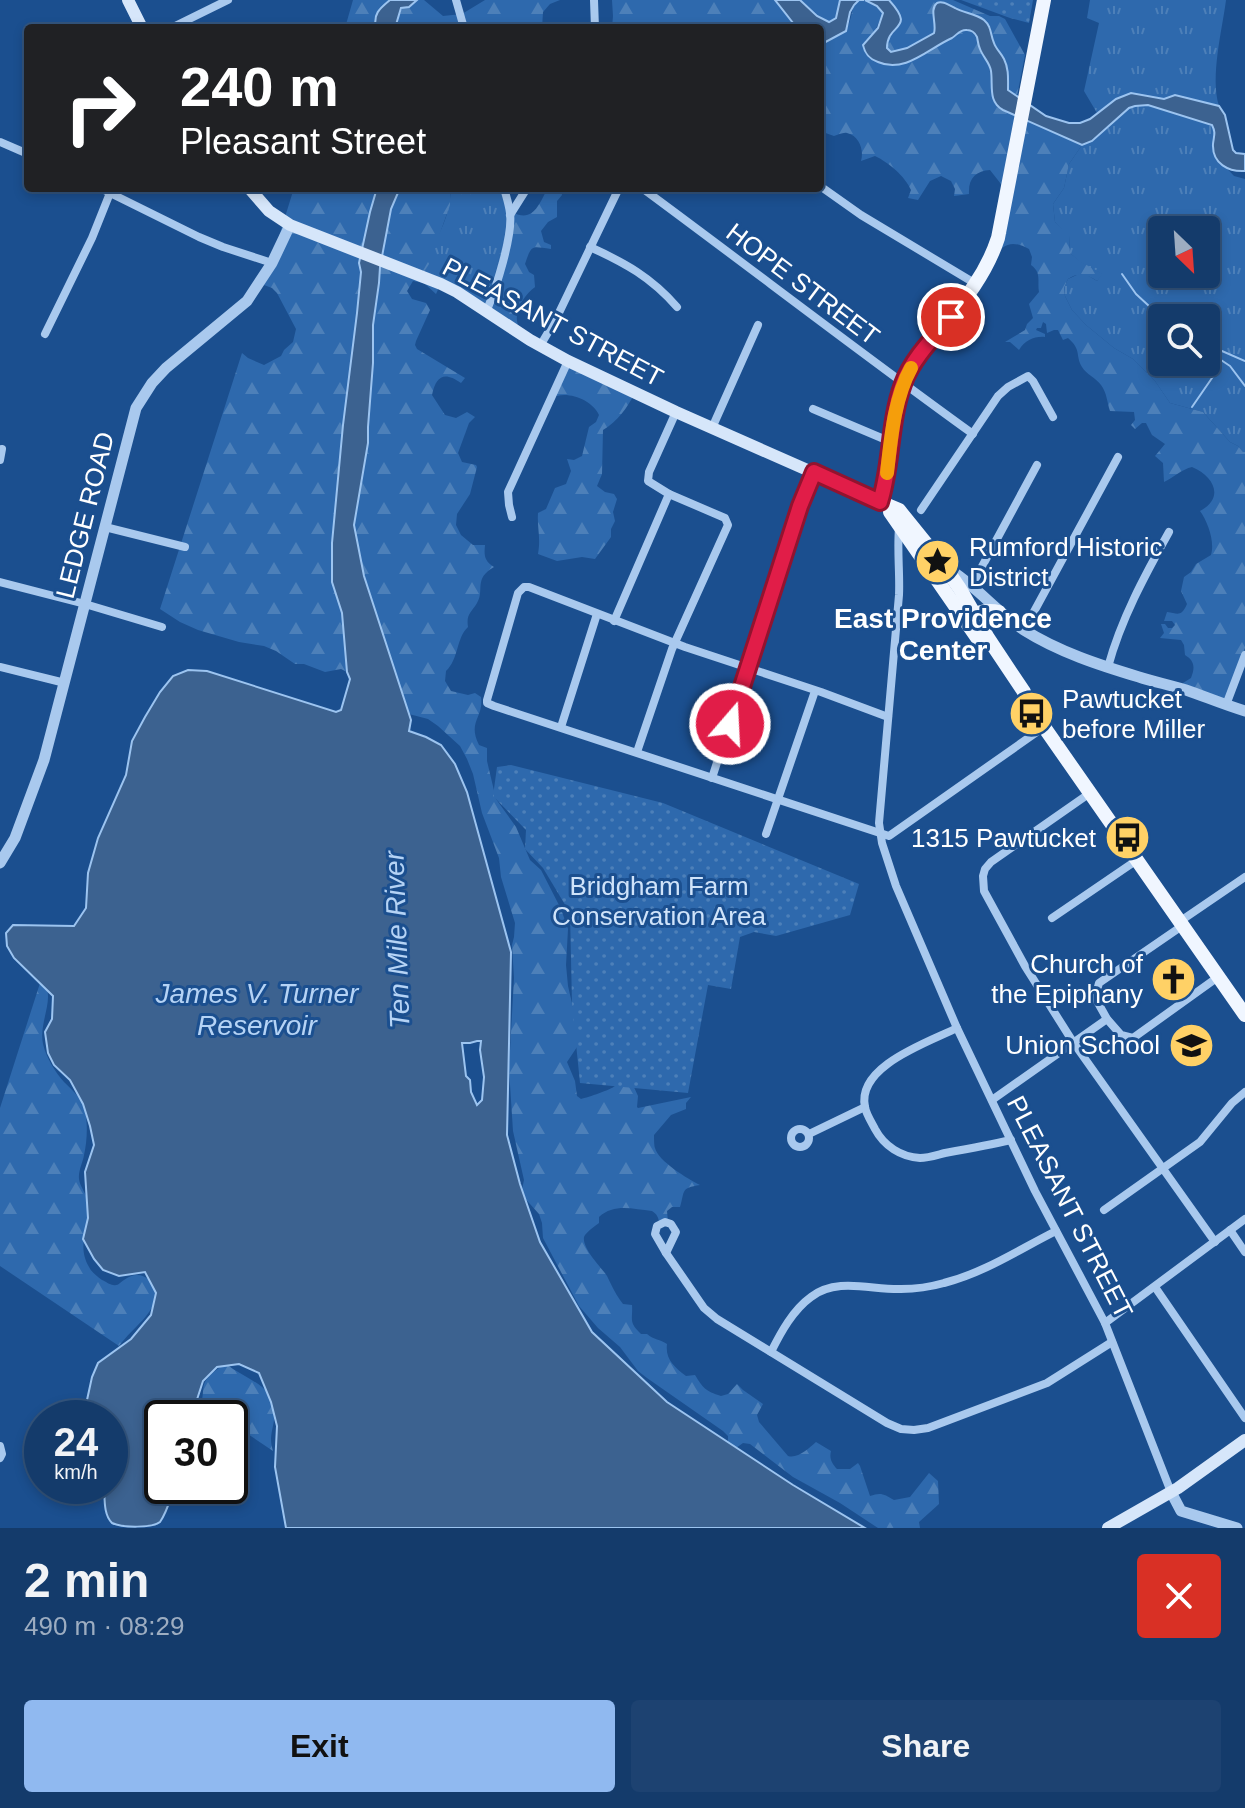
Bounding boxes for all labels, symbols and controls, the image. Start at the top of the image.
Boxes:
text: 240 m [180,55,339,118]
icon: right [48,56,152,160]
text: Pleasant Street [180,121,426,162]
north arrow [1148,216,1220,288]
map controls [1148,216,1220,376]
street label: HOPE STREET [721,217,885,351]
street label: PLEASANT STREET [438,251,668,393]
pin [917,283,985,351]
icon: arrive [929,295,973,339]
button: search [1148,304,1220,376]
street label: LEDGE ROAD [50,429,120,601]
place label: Rumford Historic District [969,532,1163,592]
place icon: Rumford Historic District [914,538,962,586]
district label: East Providence Center [834,603,1052,666]
position arrow [688,682,772,766]
place label: Pawtucket before Miller [1062,684,1205,744]
bus stop icon: Pawtucket before Miller [1007,690,1055,738]
bus stop icon: 1315 Pawtucket [1103,814,1151,862]
place label: 1315 Pawtucket [911,823,1097,853]
water label: Ten Mile River [378,849,416,1029]
park label: Bridgham Farm Conservation Area [552,871,766,931]
place label: Church of the Epiphany [991,949,1144,1009]
church icon: Church of the Epiphany [1150,955,1198,1003]
water label: James V. Turner Reservoir [155,978,360,1041]
school or university icon: Union School [1167,1021,1215,1069]
place label: Union School [1005,1030,1160,1060]
street label: PLEASANT STREET [1001,1091,1139,1323]
speed limit sign: 30 [144,1400,248,1504]
text: 24 [54,1420,98,1464]
text: km/h [54,1461,98,1483]
text: 2 min [24,1554,149,1607]
button: close [1137,1554,1221,1638]
text: 490 m · 08:29 [24,1611,184,1641]
button: Exit [24,1700,615,1792]
button: Share [631,1700,1221,1792]

